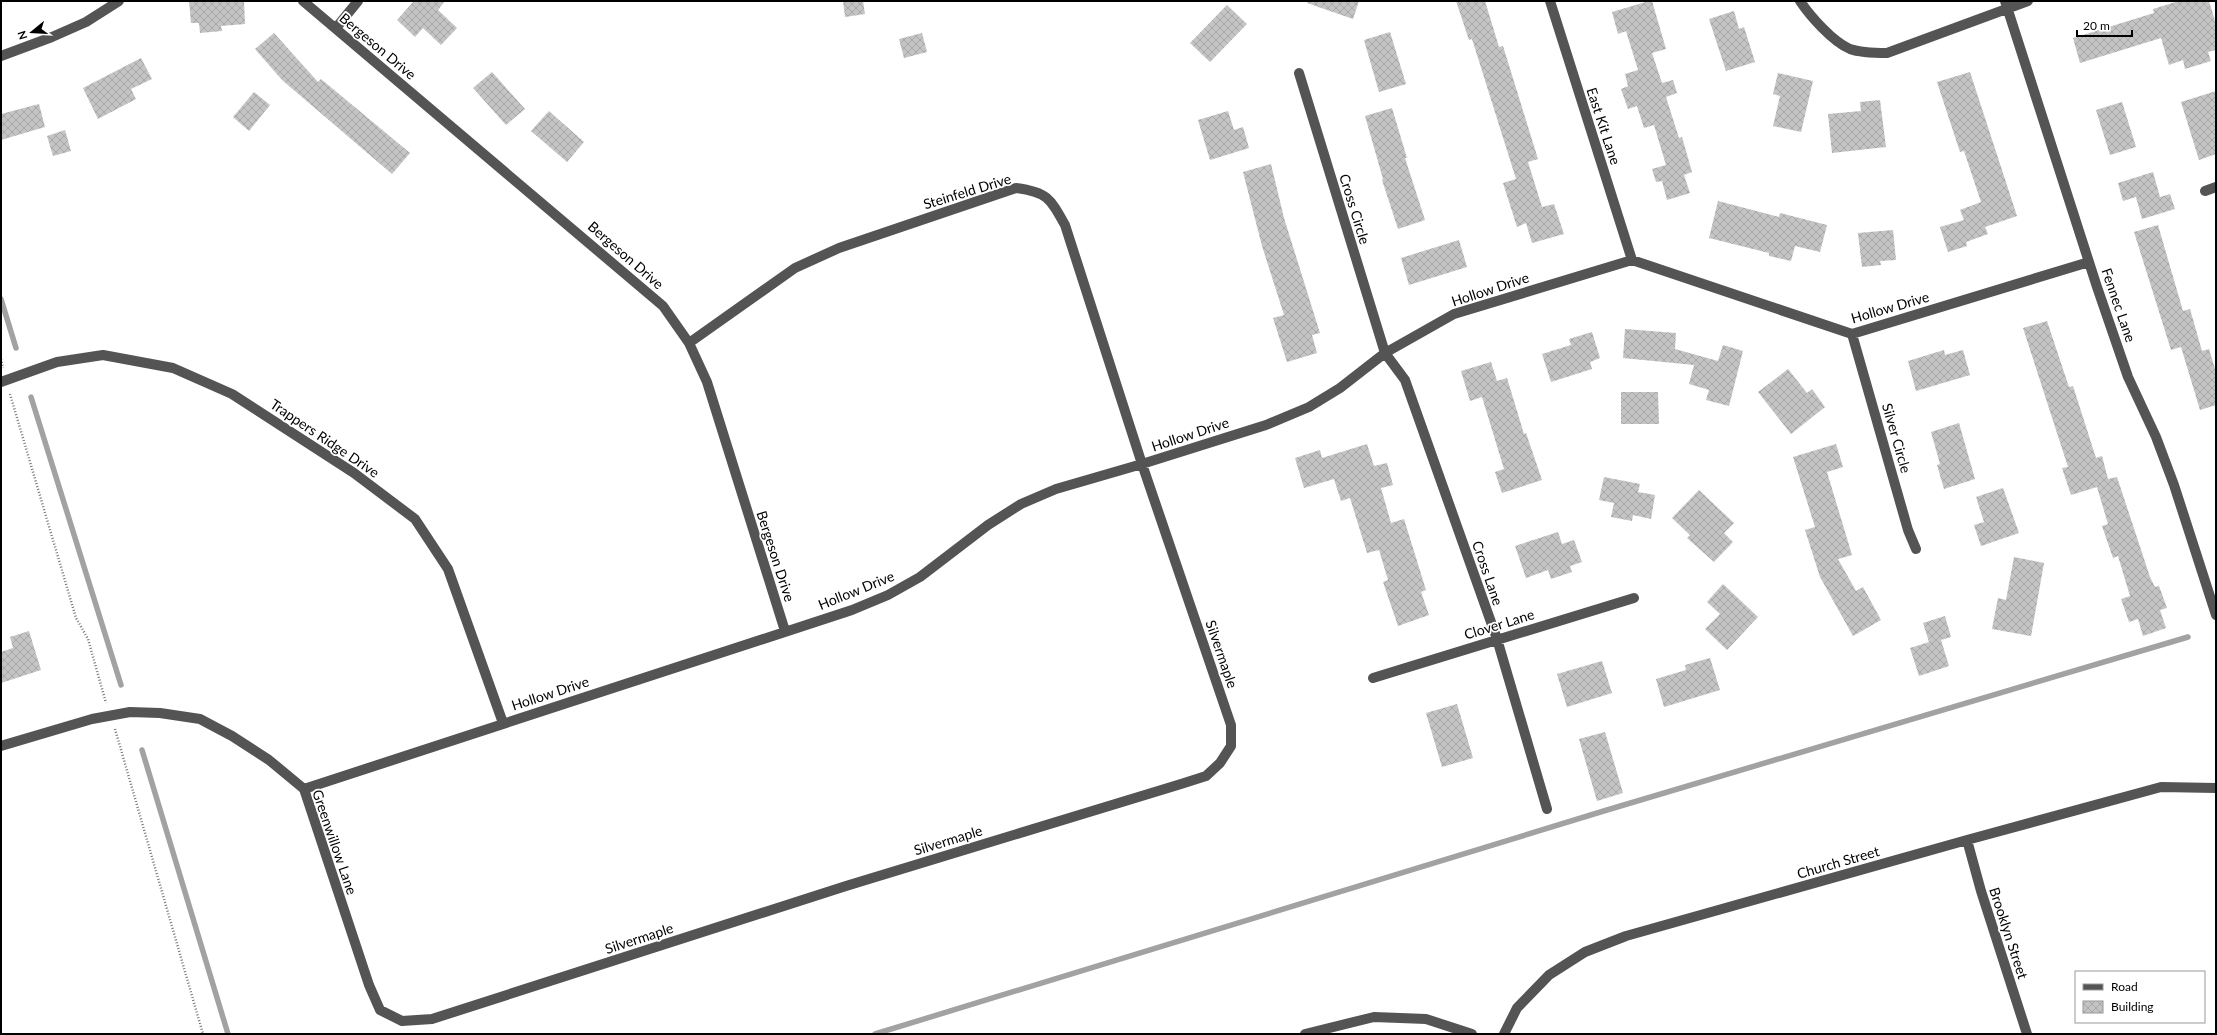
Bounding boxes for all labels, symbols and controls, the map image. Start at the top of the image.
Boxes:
street label: Bergeson Drive [336,9,420,83]
north arrow [12,12,52,52]
scale bar [2077,12,2132,38]
text: 20 m [2083,18,2110,33]
text: N [15,29,30,41]
street label: East Kit Lane [1584,85,1624,167]
street label: Steinfeld Drive [921,170,1013,212]
street label: Cross Circle [1336,172,1374,246]
street label: Bergeson Drive [585,218,667,292]
street label: Fennec Lane [2098,266,2140,344]
street label: Hollow Drive [1449,268,1531,310]
street label: Hollow Drive [1849,288,1931,326]
street label: Trappers Ridge Drive [267,395,383,481]
street label: Silver Circle [1879,401,1915,475]
street label: Hollow Drive [1149,413,1231,455]
street label: Bergeson Drive [753,508,799,604]
street label: Cross Lane [1469,538,1507,608]
street label: Hollow Drive [815,567,897,613]
street label: Clover Lane [1462,605,1536,643]
street label: Silvermaple [1202,618,1242,690]
street label: Hollow Drive [509,672,591,714]
street label: Greenwillow Lane [309,787,361,897]
street label: Silvermaple [912,822,984,858]
street label: Church Street [1795,842,1881,882]
street label: Brooklyn Street [1986,885,2032,981]
street label: Silvermaple [603,919,675,957]
legend [2075,971,2205,1023]
text: Road [2111,979,2138,994]
text: Building [2111,999,2154,1014]

